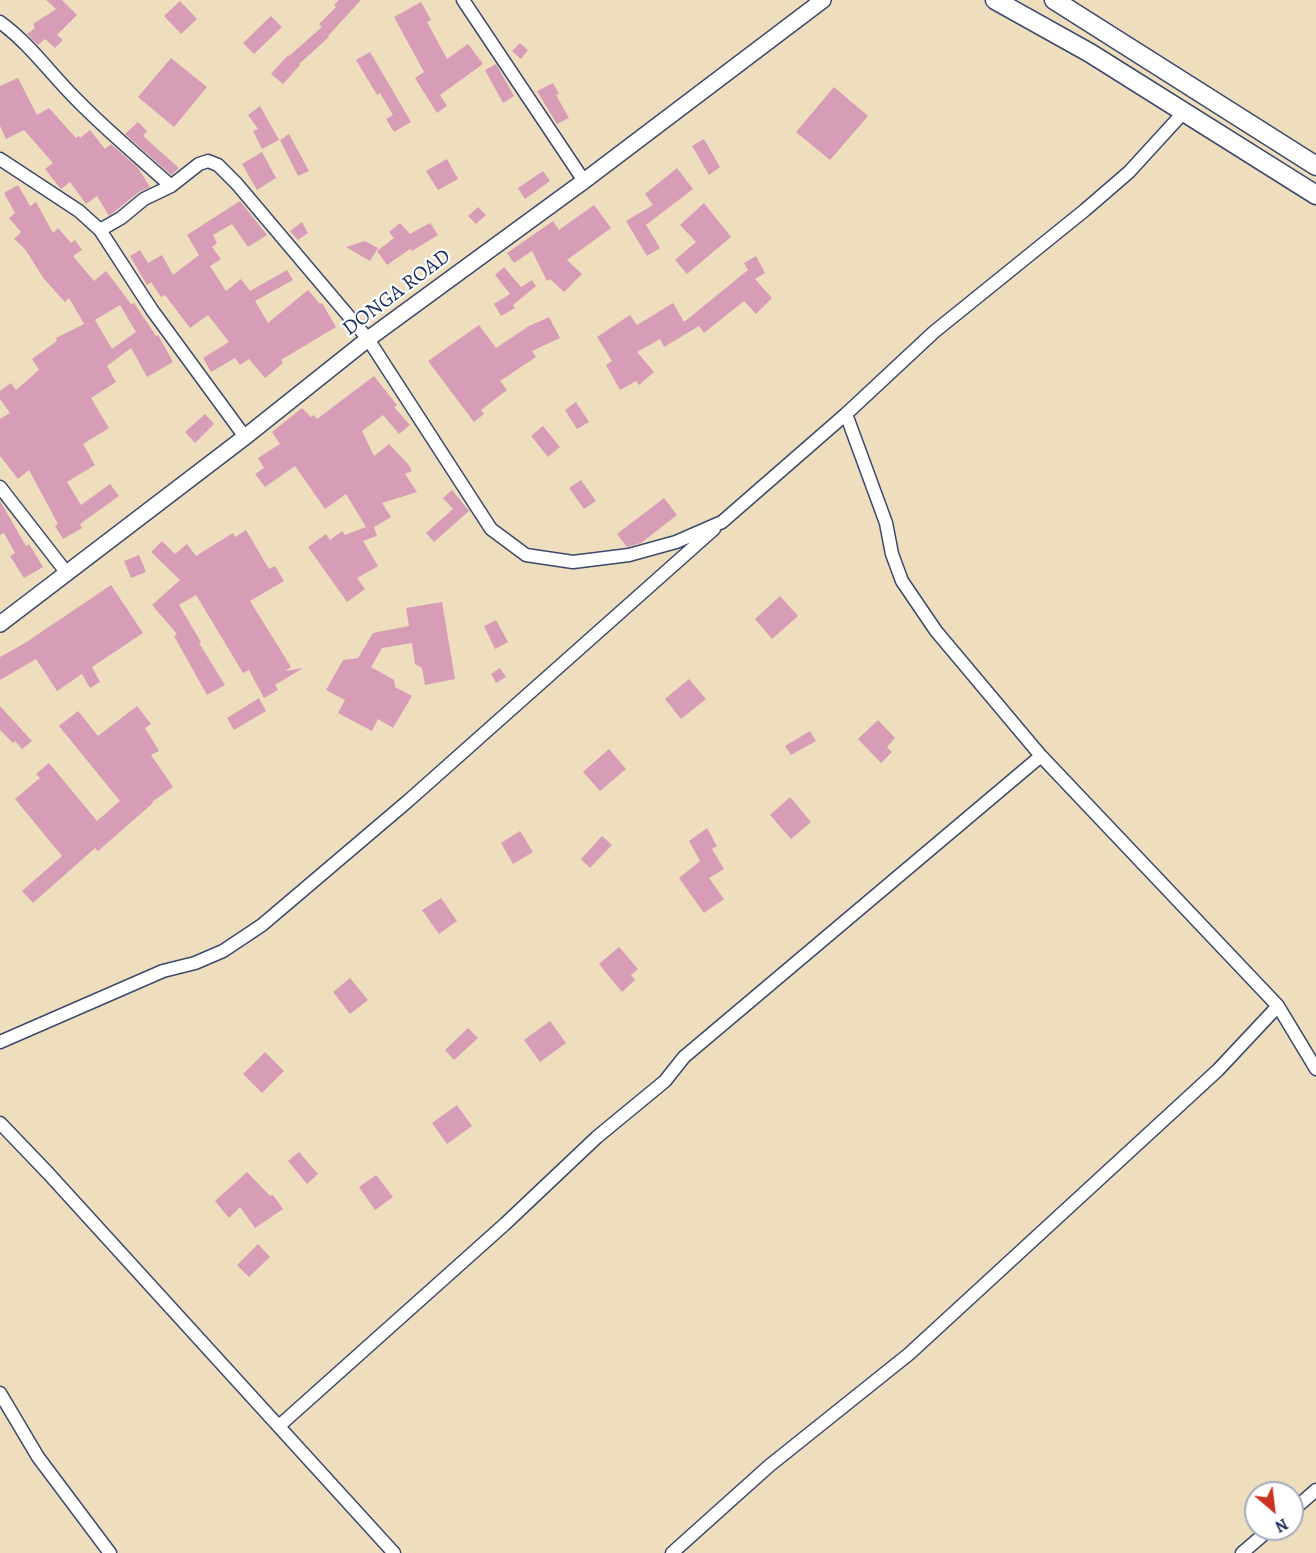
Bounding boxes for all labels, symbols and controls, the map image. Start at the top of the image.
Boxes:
street label: DONGA ROAD [338,244,456,342]
north arrow [1244,1481,1304,1541]
text: N [1271,1513,1292,1538]

